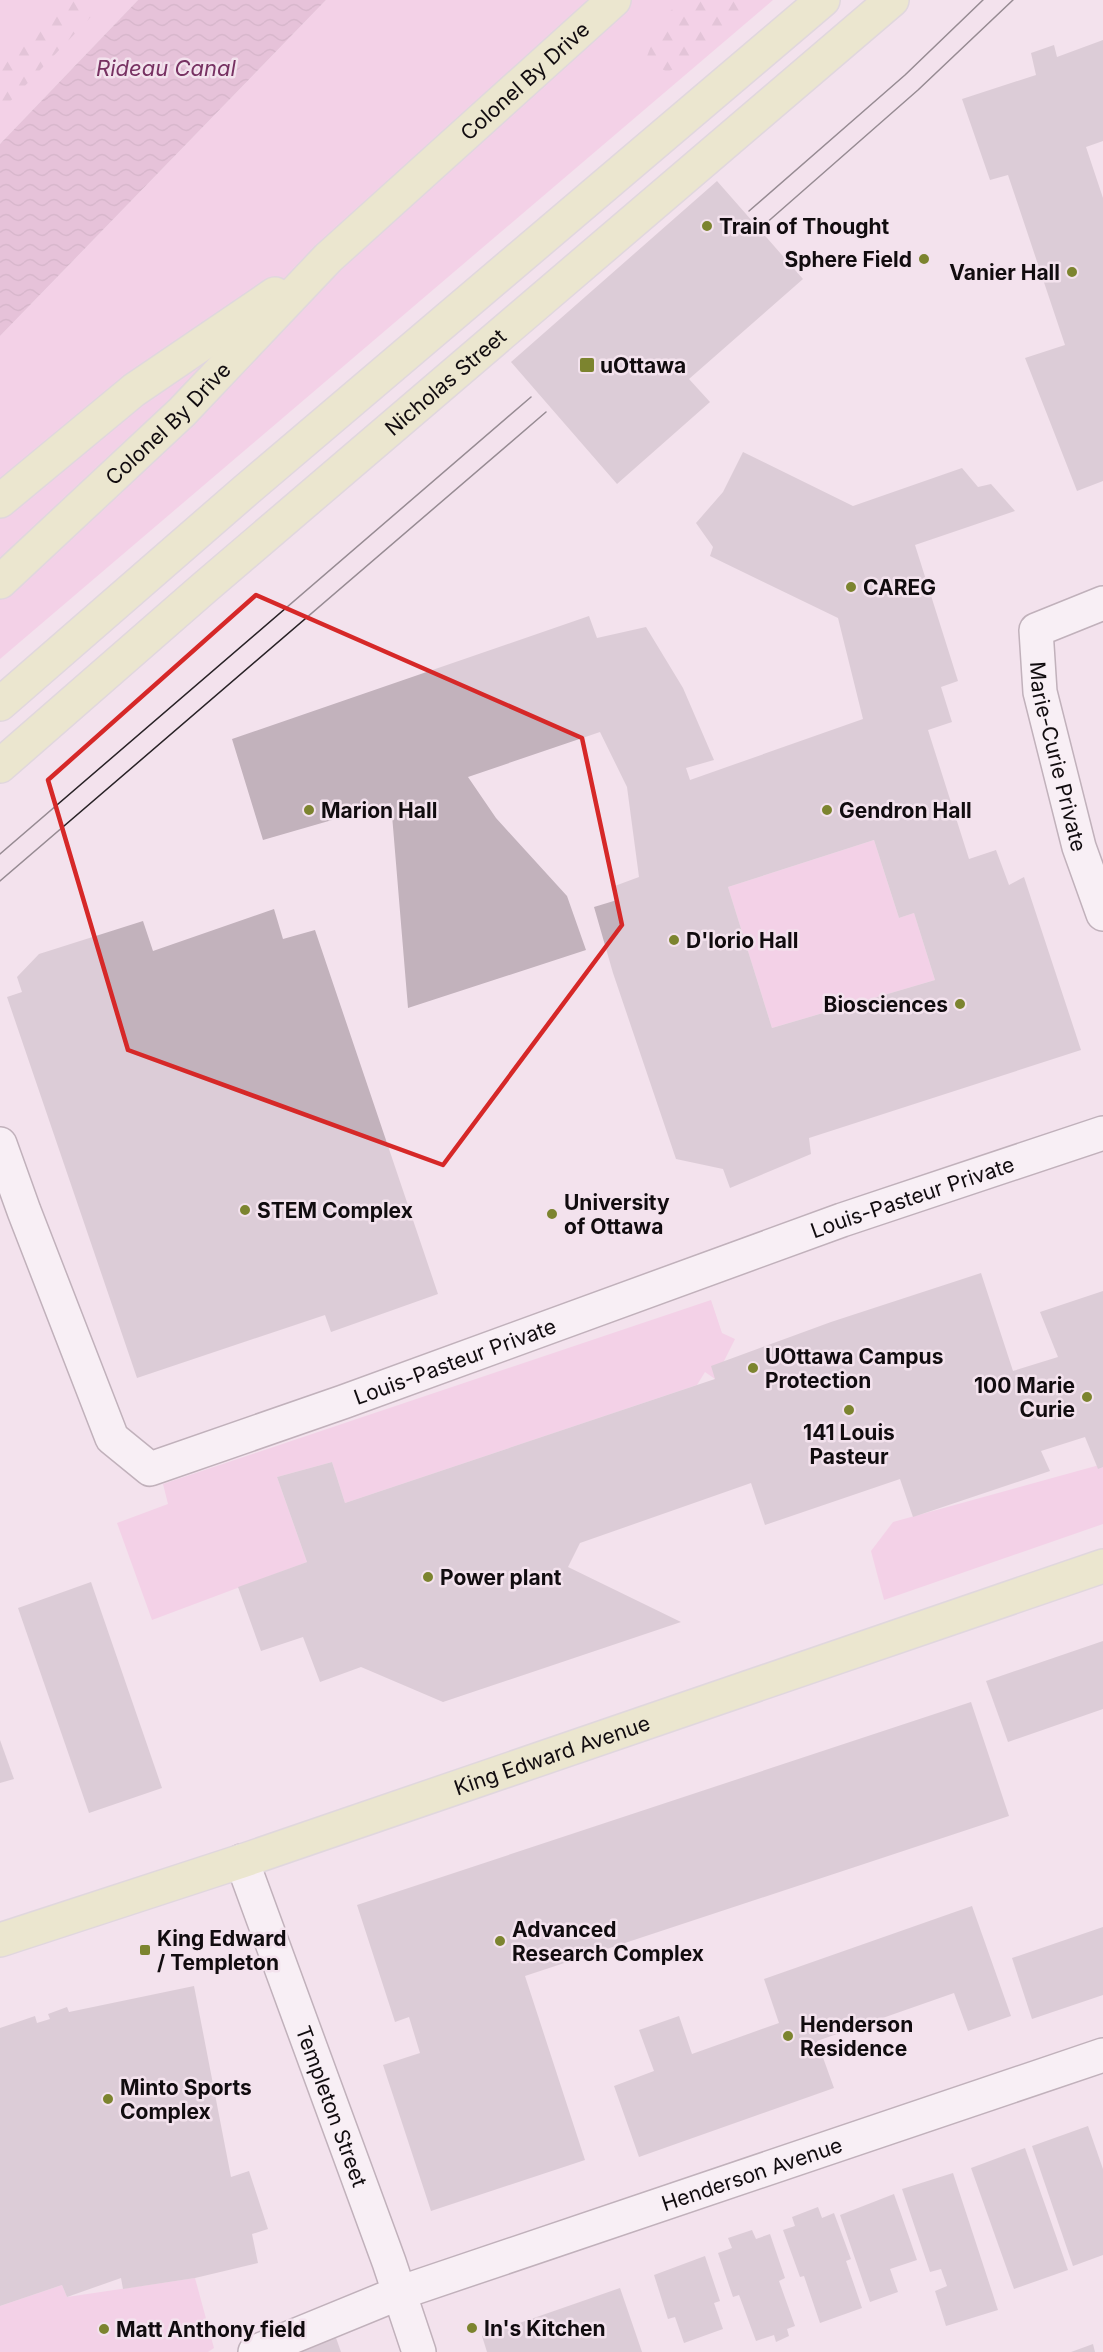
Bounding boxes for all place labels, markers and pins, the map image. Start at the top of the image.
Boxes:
place label: Train of Thought [719,214,890,239]
marker: Train of Thought [700,219,714,233]
place label: Sphere Field [784,247,912,272]
marker: Sphere Field [917,252,931,266]
place label: Vanier Hall [949,260,1060,285]
marker: Vanier Hall [1065,265,1079,279]
place label: uOttawa [600,353,686,378]
marker: uOttawa [578,356,596,374]
place label: CAREG [863,575,936,600]
marker: CAREG [844,580,858,594]
place label: Marion Hall [321,798,437,823]
place label: Gendron Hall [839,798,972,823]
marker: Marion Hall [302,803,316,817]
marker: Gendron Hall [820,803,834,817]
place label: D'lorio Hall [686,928,798,953]
marker: D'lorio Hall [667,933,681,947]
place label: Biosciences [824,992,948,1017]
marker: Biosciences [953,997,967,1011]
place label: University of Ottawa [564,1190,670,1239]
place label: STEM Complex [257,1198,413,1223]
marker: STEM Complex [238,1203,252,1217]
marker: University of Ottawa [545,1207,559,1221]
place label: UOttawa Campus Protection [765,1344,943,1393]
marker: UOttawa Campus Protection [746,1361,760,1375]
place label: 100 Marie Curie [974,1373,1075,1422]
marker: 100 Marie Curie [1080,1390,1094,1404]
marker: 141 Louis Pasteur [842,1403,856,1417]
place label: 141 Louis Pasteur [803,1420,895,1469]
place label: Power plant [440,1565,562,1590]
marker: Power plant [421,1570,435,1584]
place label: Advanced Research Complex [512,1917,704,1966]
place label: King Edward / Templeton [157,1926,287,1975]
marker: Advanced Research Complex [493,1934,507,1948]
marker: King Edward / Templeton [138,1943,152,1957]
place label: Henderson Residence [800,2012,913,2061]
marker: Henderson Residence [781,2029,795,2043]
place label: Minto Sports Complex [120,2075,252,2124]
marker: Minto Sports Complex [101,2092,115,2106]
place label: In's Kitchen [484,2316,606,2341]
place label: Matt Anthony field [116,2317,306,2342]
marker: In's Kitchen [465,2321,479,2335]
marker: Matt Anthony field [97,2322,111,2336]

